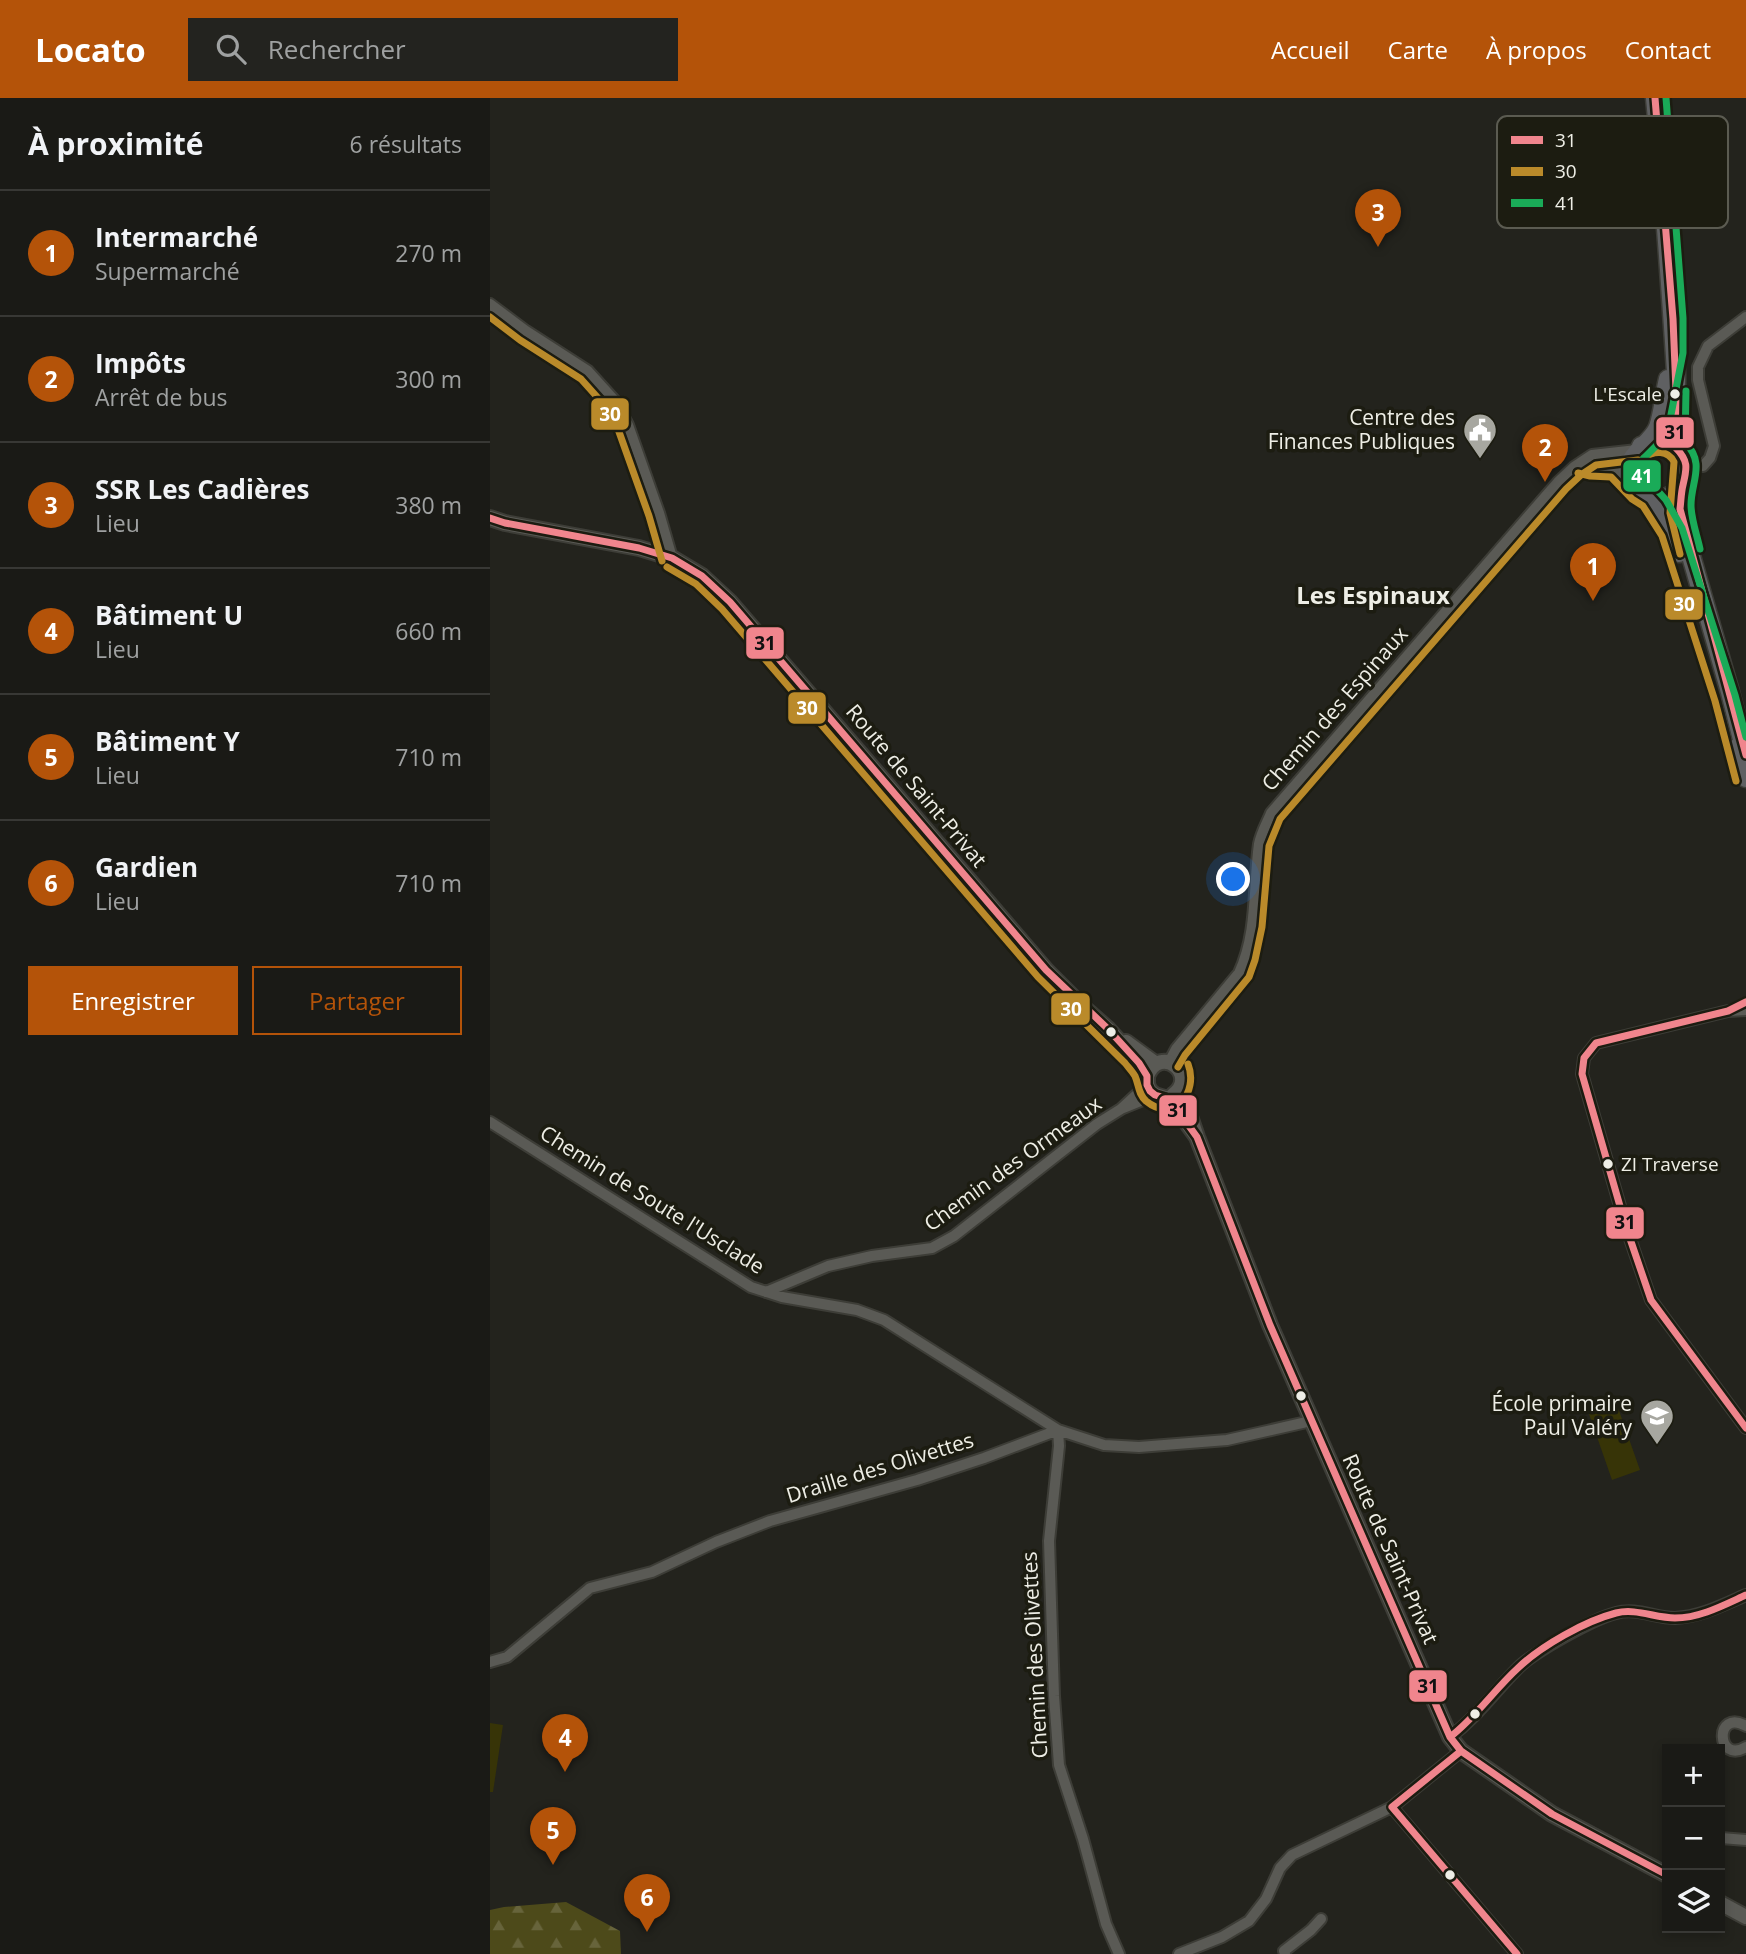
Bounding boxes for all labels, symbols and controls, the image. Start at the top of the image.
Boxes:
search box [188,18,678,81]
text: Locato [35,27,146,72]
icon: search [212,30,250,68]
text: Rechercher [268,31,406,67]
text: Accueil [1271,33,1350,66]
text: Carte [1388,33,1448,66]
text: À propos [1486,33,1587,66]
text: Contact [1625,33,1711,66]
legend [1497,116,1728,228]
text: À proximité [28,123,204,164]
text: 31 [1555,127,1577,153]
text: 6 résultats [350,128,462,160]
text: 30 [1555,158,1577,184]
pin: 3 [1355,189,1401,247]
text: 41 [1555,190,1577,216]
text: Intermarché [95,219,258,255]
text: 1 [44,237,58,269]
text: 270 m [395,237,462,269]
text: Supermarché [95,255,240,287]
text: Impôts [95,345,186,381]
text: 2 [44,363,58,395]
text: 300 m [395,363,462,395]
text: Arrêt de bus [95,381,228,413]
place label: L'Escale [1593,381,1662,407]
marker: L'Escale [1668,387,1682,401]
line badge: 30 [590,397,630,431]
text: 30 [599,401,621,427]
place label: Centre des Finances Publiques [1268,403,1455,455]
public building icon: Centre des Finances Publiques [1461,411,1499,460]
line badge: 31 [1655,416,1695,449]
text: 31 [1664,419,1686,445]
pin: 2 [1522,424,1568,482]
line badge: 41 [1622,459,1662,493]
text: 41 [1631,463,1653,489]
text: SSR Les Cadières [95,471,309,507]
text: 3 [44,489,58,521]
text: 380 m [395,489,462,521]
text: Lieu [95,507,140,539]
pin: 1 [1570,543,1616,601]
district label: Les Espinaux [1296,578,1450,611]
line badge: 30 [1664,588,1704,621]
text: 30 [1673,591,1695,617]
text: Bâtiment U [95,597,243,633]
text: 4 [44,615,58,647]
text: 660 m [395,615,462,647]
street label: Chemin des Espinaux [1255,620,1413,797]
line badge: 31 [745,626,785,660]
text: 31 [754,630,776,656]
text: Lieu [95,633,140,665]
line badge: 30 [787,691,827,725]
text: 30 [796,695,818,721]
street label: Route de Saint-Privat [840,698,993,873]
text: Bâtiment Y [95,723,240,759]
text: 5 [44,741,58,773]
text: 710 m [395,741,462,773]
text: Lieu [95,759,140,791]
text: Gardien [95,849,198,885]
your location [1216,862,1250,896]
text: 6 [44,867,58,899]
text: 710 m [395,867,462,899]
text: Lieu [95,885,140,917]
button: Enregistrer [28,966,238,1035]
button: Partager [252,966,462,1035]
line badge: 30 [1050,992,1091,1026]
text: 30 [1060,996,1082,1022]
unlabelled marker [1104,1025,1118,1039]
street label: Chemin des Ormeaux [918,1089,1107,1237]
line badge: 31 [1158,1094,1198,1127]
text: 31 [1167,1097,1189,1123]
street label: Chemin de Soute l'Usclade [535,1118,770,1280]
place label: ZI Traverse [1621,1151,1719,1177]
marker: ZI Traverse [1601,1157,1615,1171]
line badge: 31 [1605,1206,1645,1240]
text: 31 [1614,1209,1636,1235]
unlabelled marker [1294,1389,1308,1403]
place label: École primaire Paul Valéry [1492,1389,1632,1441]
school or university icon: École primaire Paul Valéry [1638,1397,1676,1446]
street label: Draille des Olivettes [783,1425,977,1509]
street label: Route de Saint-Privat [1336,1449,1445,1648]
street label: Chemin des Olivettes [1015,1551,1053,1759]
line badge: 31 [1408,1669,1448,1703]
text: 31 [1417,1673,1439,1699]
unlabelled marker [1468,1707,1482,1721]
pin: 4 [542,1714,588,1772]
map controls [1662,1744,1725,1933]
button: + [1662,1744,1725,1807]
pin: 5 [530,1807,576,1865]
button: − [1662,1807,1725,1870]
unlabelled marker [1443,1868,1457,1882]
button: layers [1662,1870,1725,1933]
pin: 6 [624,1874,670,1932]

